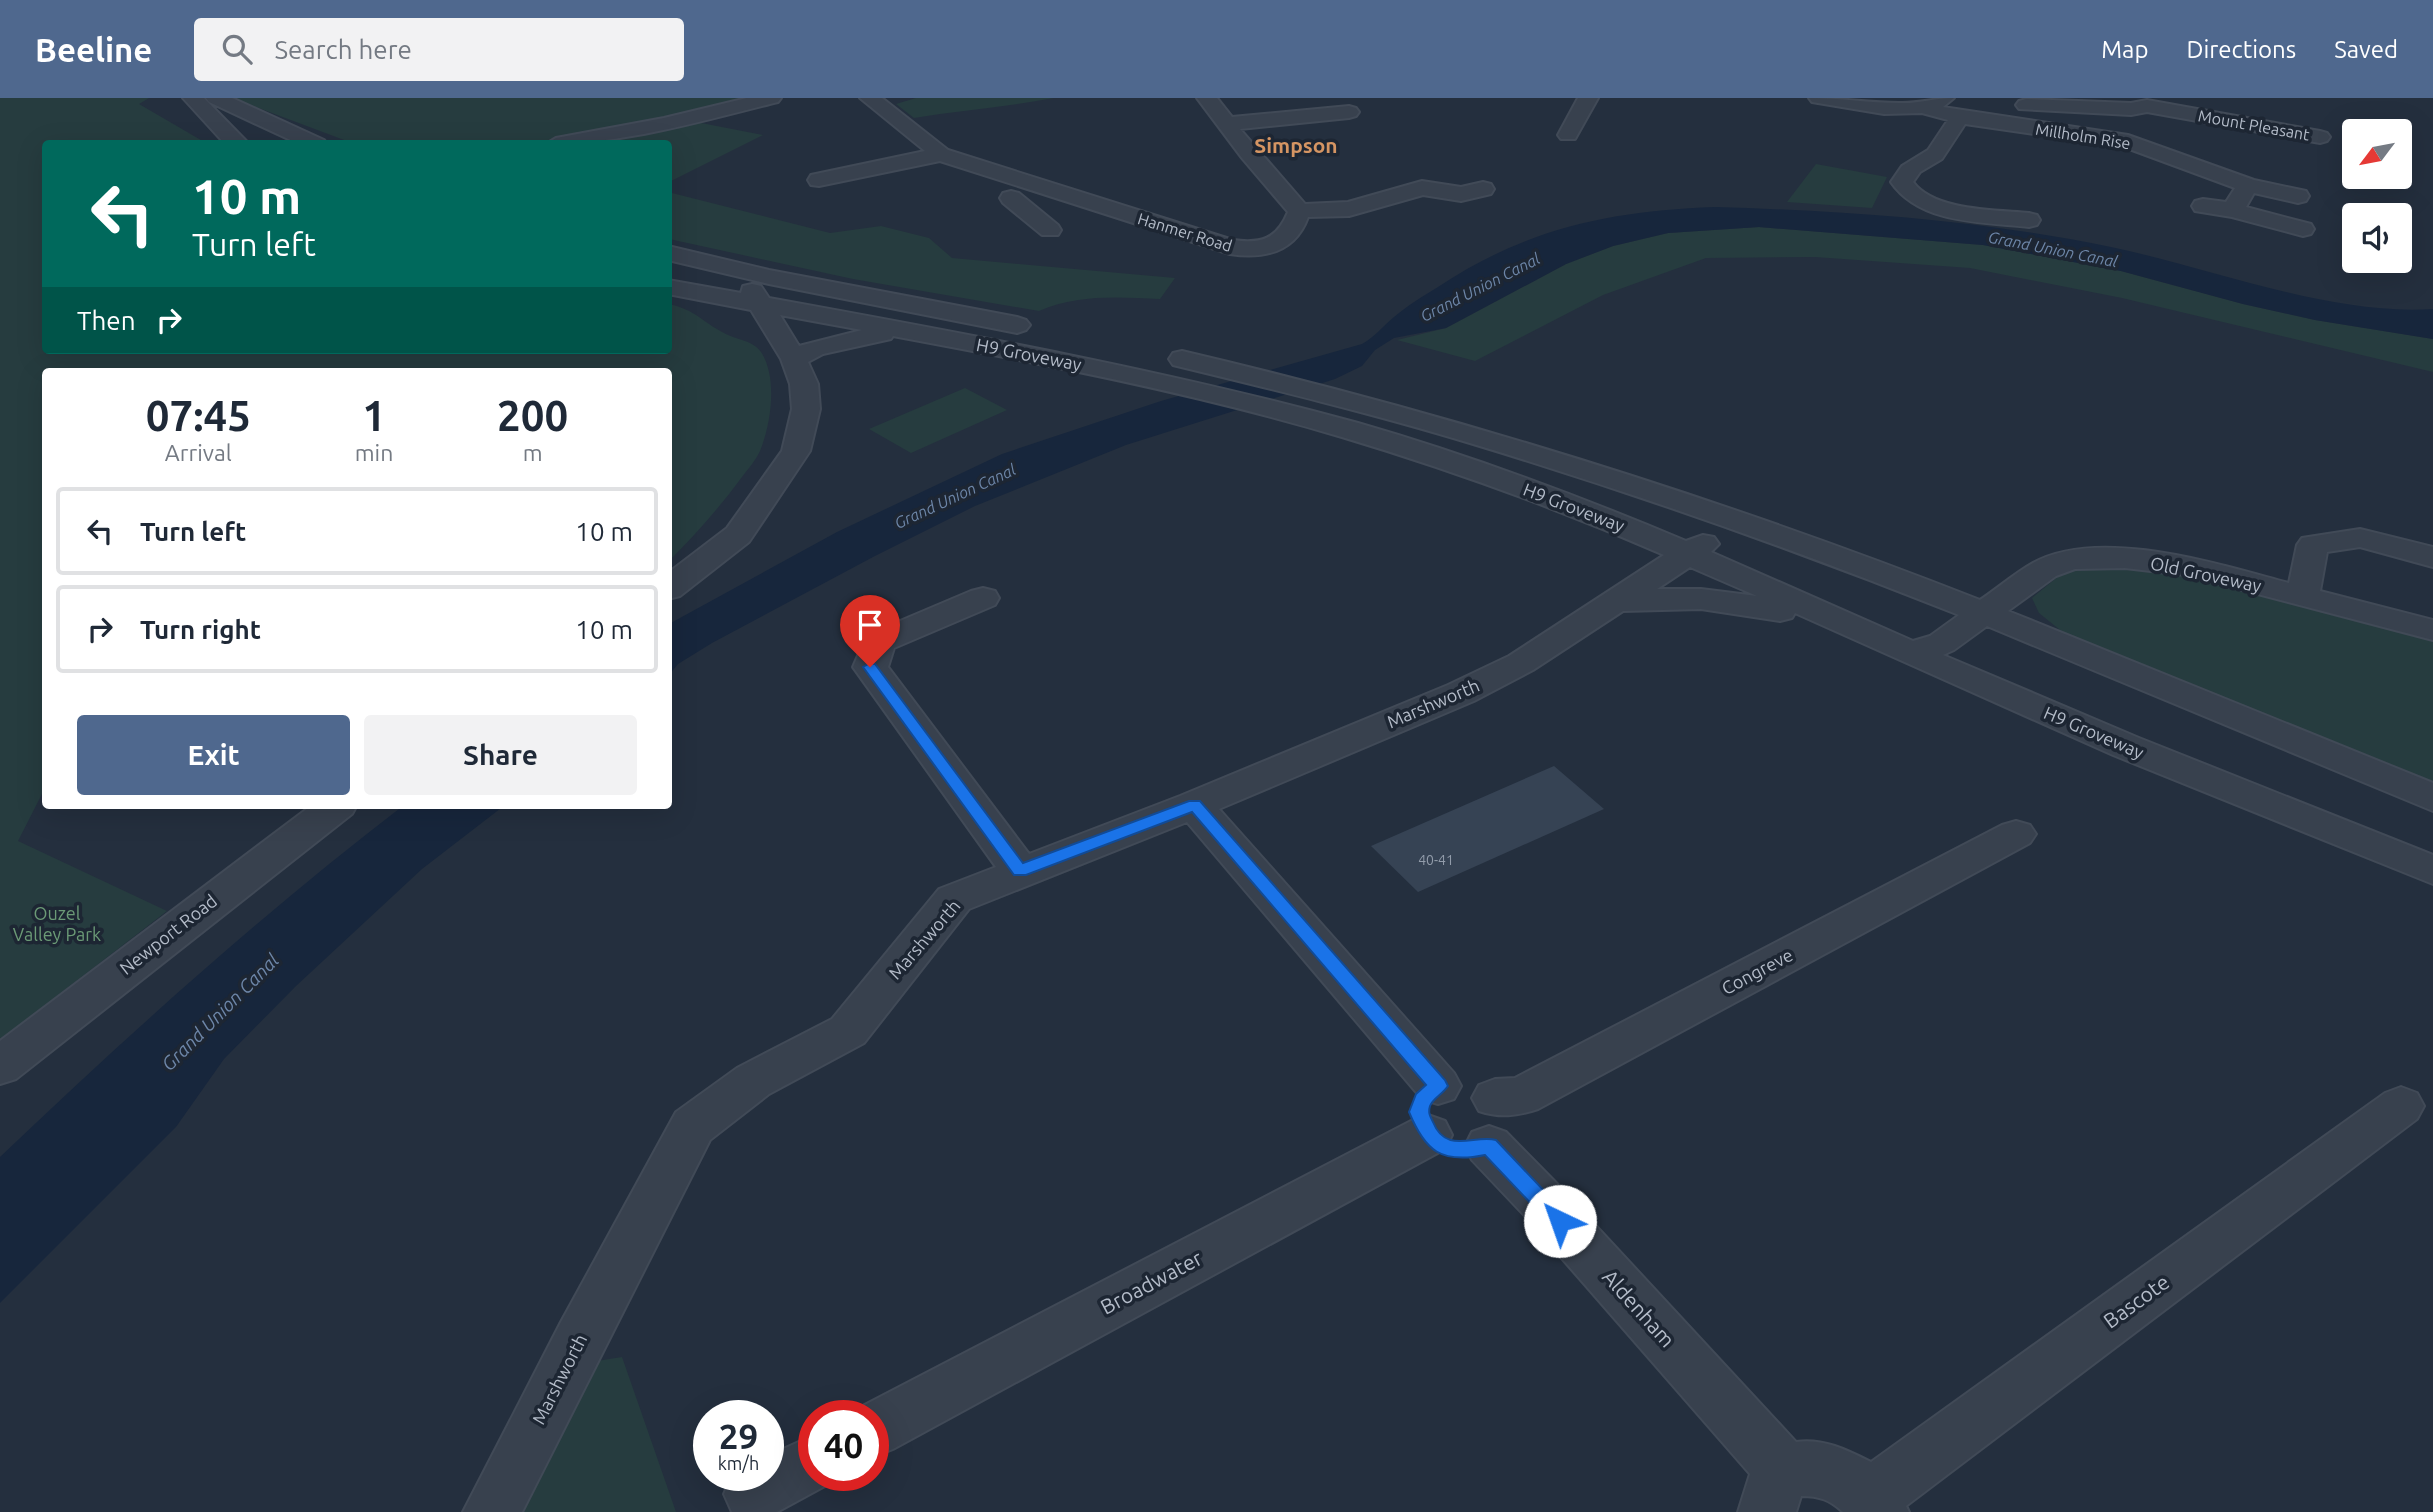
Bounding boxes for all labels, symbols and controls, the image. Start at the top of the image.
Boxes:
search box [194,18,684,81]
icon: search [218,30,256,68]
text: Beeline [35,31,152,68]
text: Search here [274,35,412,64]
text: Map [2101,36,2148,63]
text: Directions [2186,36,2296,63]
text: Saved [2334,36,2398,63]
street label: Mount Pleasant [2197,106,2312,144]
north arrow [2342,119,2412,189]
map controls [2342,119,2412,273]
street label: Millholm Rise [2034,120,2132,152]
district label: Simpson [1254,133,1338,157]
icon: left [77,168,168,259]
text: 10 m [192,168,301,223]
button: sound [2342,203,2412,273]
street label: Hanmer Road [1136,209,1234,255]
text: Turn left [192,226,316,262]
water label: Grand Union Canal [1987,228,2120,271]
water label: Grand Union Canal [1417,249,1543,325]
icon: right [150,301,188,339]
text: Then [77,306,136,335]
street label: H9 Groveway [975,334,1084,374]
text: 07:45 [146,392,251,439]
text: 1 [362,392,386,439]
text: 200 [497,392,568,439]
text: Arrival [165,440,232,465]
text: min [355,440,393,465]
text: m [523,440,543,465]
water label: Grand Union Canal [891,460,1019,532]
street label: H9 Groveway [1521,479,1628,536]
icon: left [81,512,119,550]
text: Turn left [140,517,246,546]
text: 10 m [575,517,633,546]
street label: Old Groveway [2149,552,2264,596]
pin [840,595,900,667]
icon: arrive [851,606,889,644]
icon: right [81,610,119,648]
text: Turn right [140,615,261,644]
text: 10 m [575,615,633,644]
street label: Marshworth [1384,675,1482,731]
street label: H9 Groveway [2041,702,2147,762]
button: Exit [77,715,350,795]
button: Share [364,715,637,795]
house number: 40-41 [1418,852,1454,868]
street label: Newport Road [116,890,220,978]
street label: Marshworth [884,895,964,983]
park label: Ouzel Valley Park [13,903,101,944]
street label: Congreve [1718,944,1796,998]
water label: Grand Union Canal [157,948,284,1075]
position arrow [1523,1184,1597,1258]
street label: Broadwater [1096,1245,1206,1319]
street label: Aldenham [1598,1264,1680,1352]
street label: Bascote [2099,1269,2173,1333]
street label: Marshworth [528,1331,590,1427]
speed limit sign: 40 [798,1400,889,1491]
text: 29 [719,1416,758,1456]
text: km/h [718,1453,759,1473]

